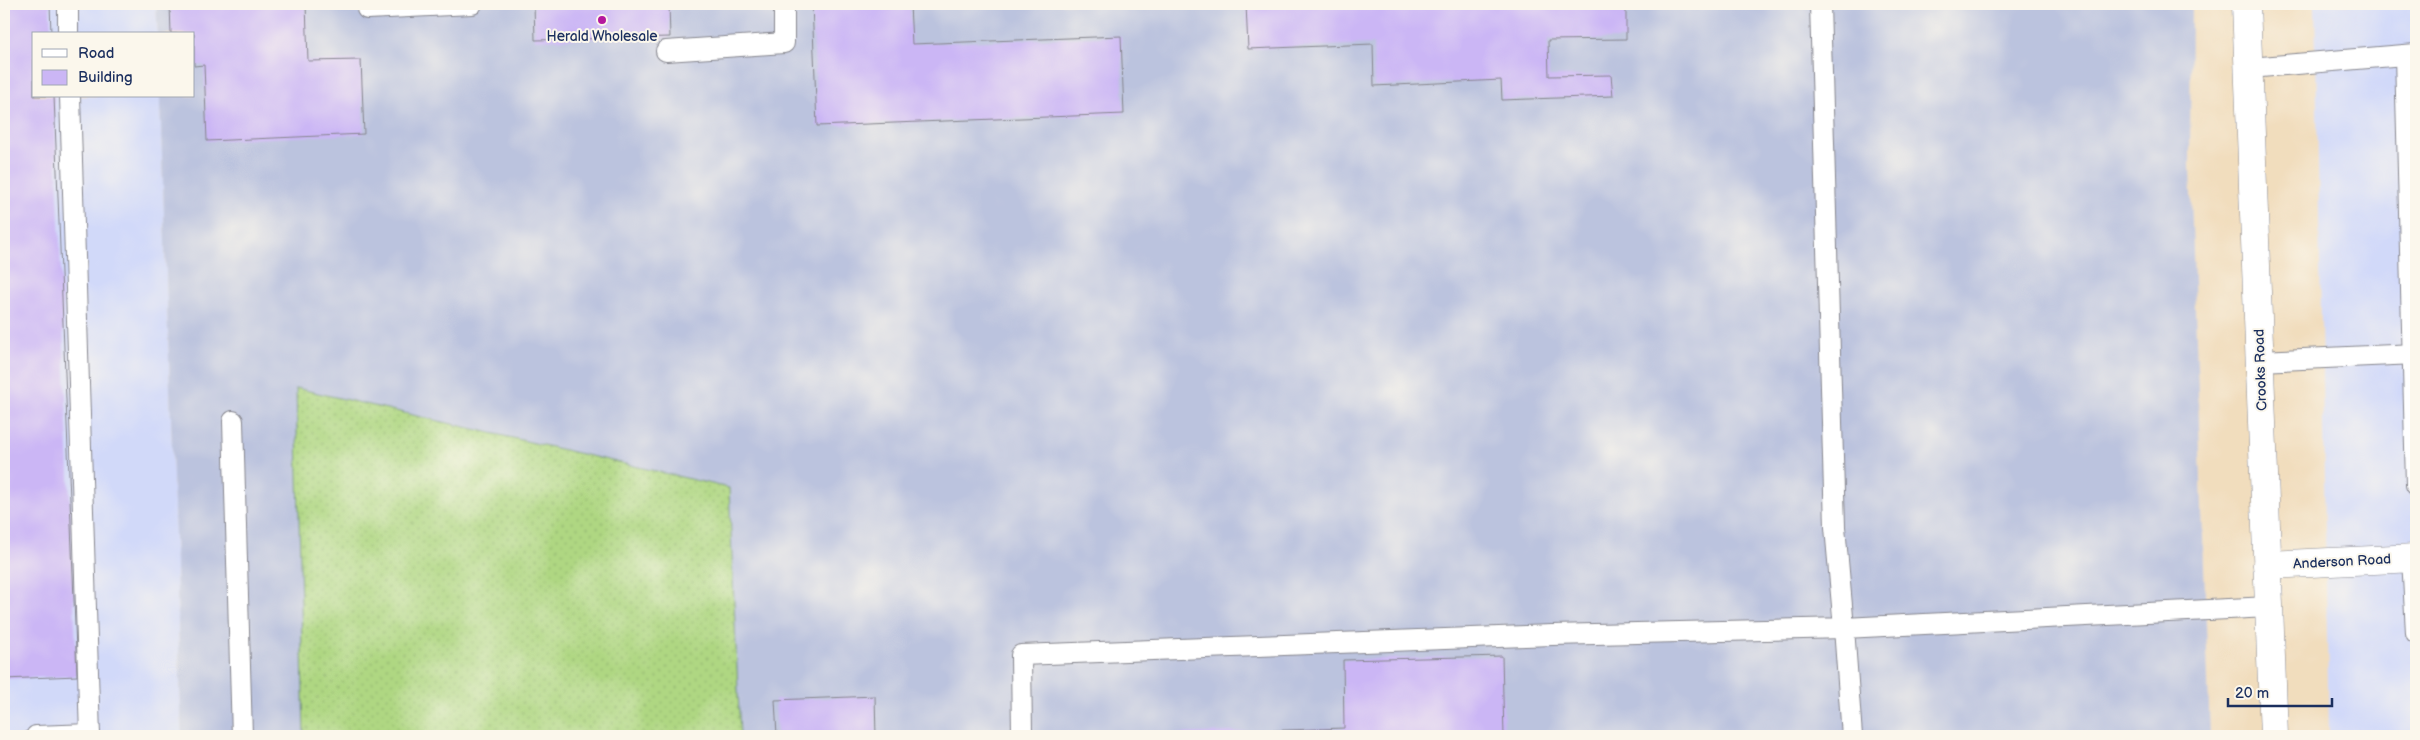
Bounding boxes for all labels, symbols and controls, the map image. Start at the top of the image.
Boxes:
marker: Herald Wholesale [596,14,608,26]
place label: Herald Wholesale [547,28,657,45]
legend [32,32,195,98]
text: Road [78,44,114,63]
text: Building [78,68,133,87]
street label: Crooks Road [2251,329,2270,411]
street label: Anderson Road [2293,550,2392,573]
scale bar [2228,675,2331,707]
text: 20 m [2235,684,2269,703]

